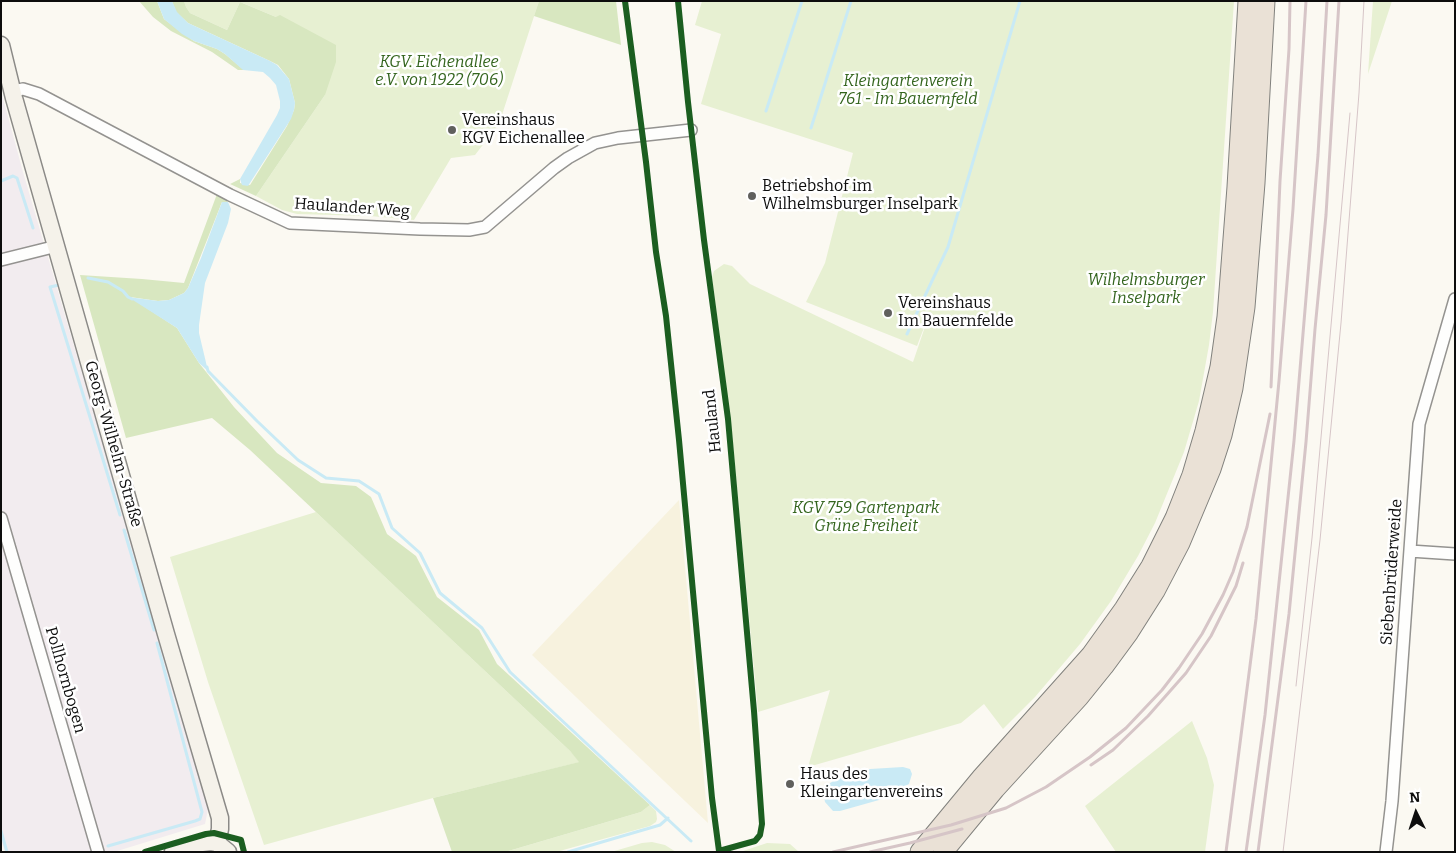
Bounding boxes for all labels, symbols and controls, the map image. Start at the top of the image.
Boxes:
park label: KGV. Eichenallee e.V. von 1922 (706) [375,53,503,91]
park label: Kleingartenverein 761 - Im Bauernfeld [838,72,978,110]
place label: Vereinshaus KGV Eichenallee [462,111,585,149]
marker: Vereinshaus KGV Eichenallee [446,124,458,136]
place label: Betriebshof im Wilhelmsburger Inselpark [762,177,958,215]
marker: Betriebshof im Wilhelmsburger Inselpark [746,190,758,202]
street label: Haulander Weg [294,194,410,222]
park label: Wilhelmsburger Inselpark [1088,271,1204,309]
place label: Vereinshaus Im Bauernfelde [898,294,1013,332]
marker: Vereinshaus Im Bauernfelde [882,307,894,319]
street label: Georg-Wilhelm-Straße [80,359,146,529]
street label: Hauland [700,388,726,454]
street label: Siebenbrüderweide [1377,498,1407,646]
park label: KGV 759 Gartenpark Grüne Freiheit [792,499,940,537]
street label: Pollhornbogen [41,625,89,735]
place label: Haus des Kleingartenvereins [800,765,943,803]
marker: Haus des Kleingartenvereins [784,778,796,790]
north arrow [1391,788,1441,838]
text: N [1409,789,1421,806]

